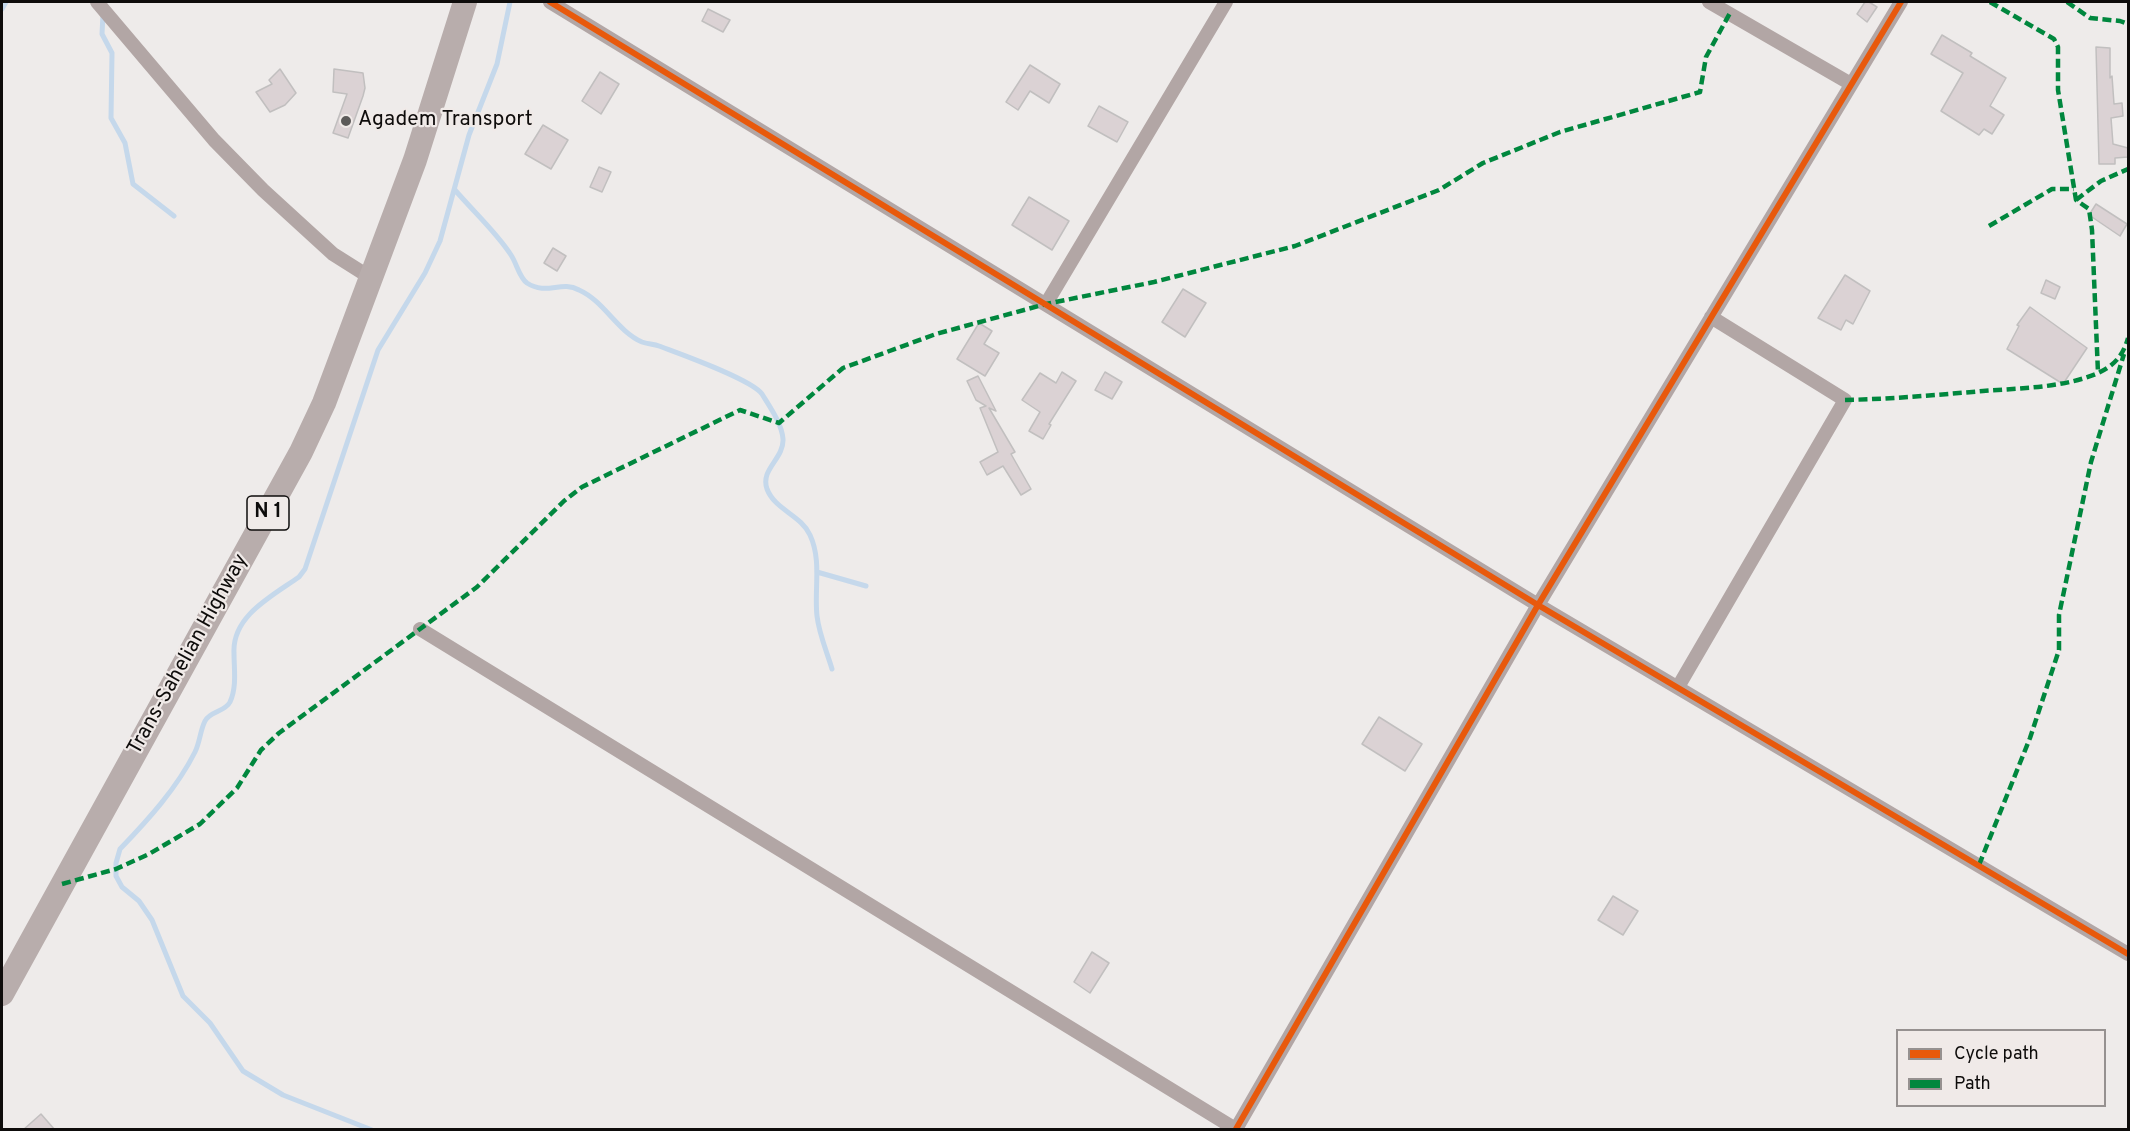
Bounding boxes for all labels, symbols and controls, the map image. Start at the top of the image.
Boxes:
place label: Agadem Transport [358,108,533,134]
marker: Agadem Transport [339,114,353,128]
road number: N 1 [247,496,289,530]
street label: Trans-Sahelian Highway [123,550,255,760]
legend [1896,1029,2106,1107]
text: Cycle path [1954,1043,2039,1066]
text: Path [1954,1073,1991,1096]

